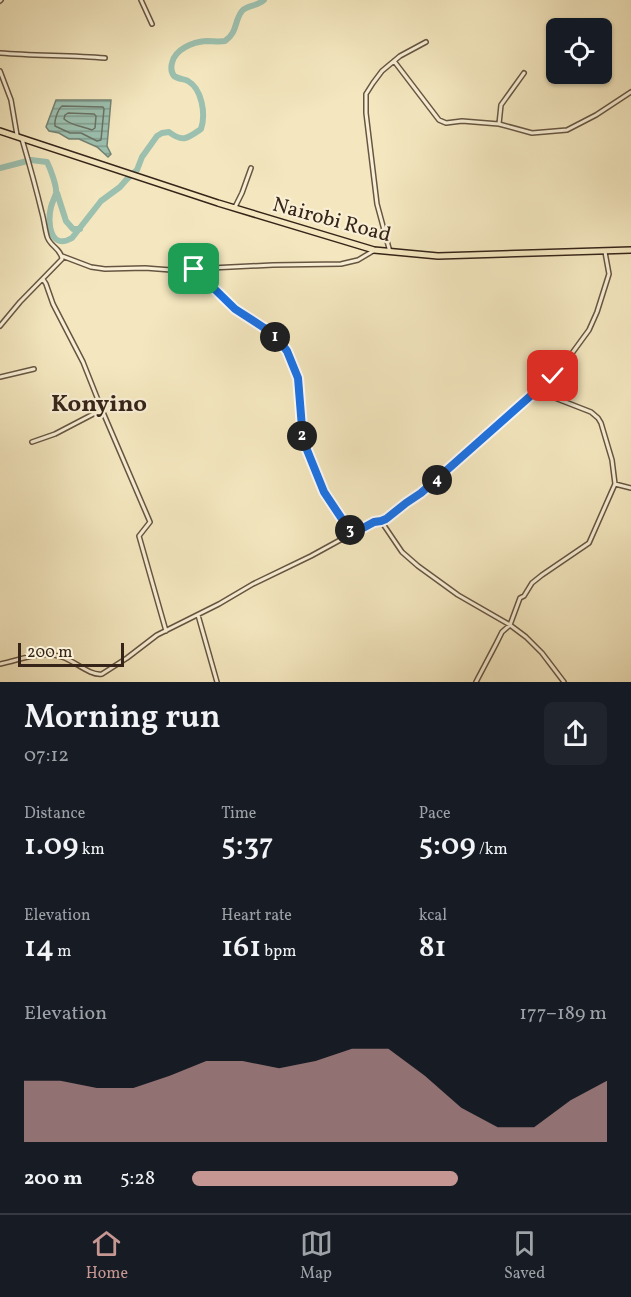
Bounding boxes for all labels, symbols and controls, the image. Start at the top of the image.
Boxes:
map controls [546,18,612,84]
button: locate [546,18,612,84]
street label: Nairobi Road [269,191,394,250]
pin [168,243,219,294]
icon: arrive [177,252,210,285]
pin: 1 [260,322,290,352]
text: 1 [272,326,278,348]
pin [527,350,578,401]
icon: check [536,359,569,392]
district label: Konyino [51,388,147,422]
pin: 2 [287,421,317,451]
text: 2 [298,425,306,447]
pin: 4 [422,465,452,495]
text: 4 [432,469,442,491]
pin: 3 [335,515,365,545]
text: 3 [346,519,354,541]
scale bar [18,640,124,668]
text: 200 m [27,642,72,664]
text: Morning run [24,696,221,742]
button: share [544,702,607,765]
text: 07:12 [24,742,69,770]
text: Distance [24,803,85,825]
text: Time [221,803,256,825]
text: Pace [419,803,451,825]
text: 1.09 [24,825,79,867]
text: 5:37 [221,825,273,867]
text: 5:09 [419,825,476,867]
text: km [79,839,105,861]
text: /km [476,839,508,861]
text: Elevation [24,905,91,927]
text: Heart rate [221,905,292,927]
text: kcal [419,905,447,927]
text: 14 [24,927,54,969]
text: 161 [221,927,261,969]
text: 81 [419,927,446,969]
text: m [54,941,71,963]
text: bpm [261,941,296,963]
text: Elevation [24,1000,107,1028]
text: 177–189 m [519,1000,607,1028]
text: 200 m [24,1165,82,1193]
text: 5:28 [120,1165,155,1193]
tab: Home [86,1227,128,1285]
tab: Map [300,1227,333,1285]
tab: Saved [504,1227,545,1285]

